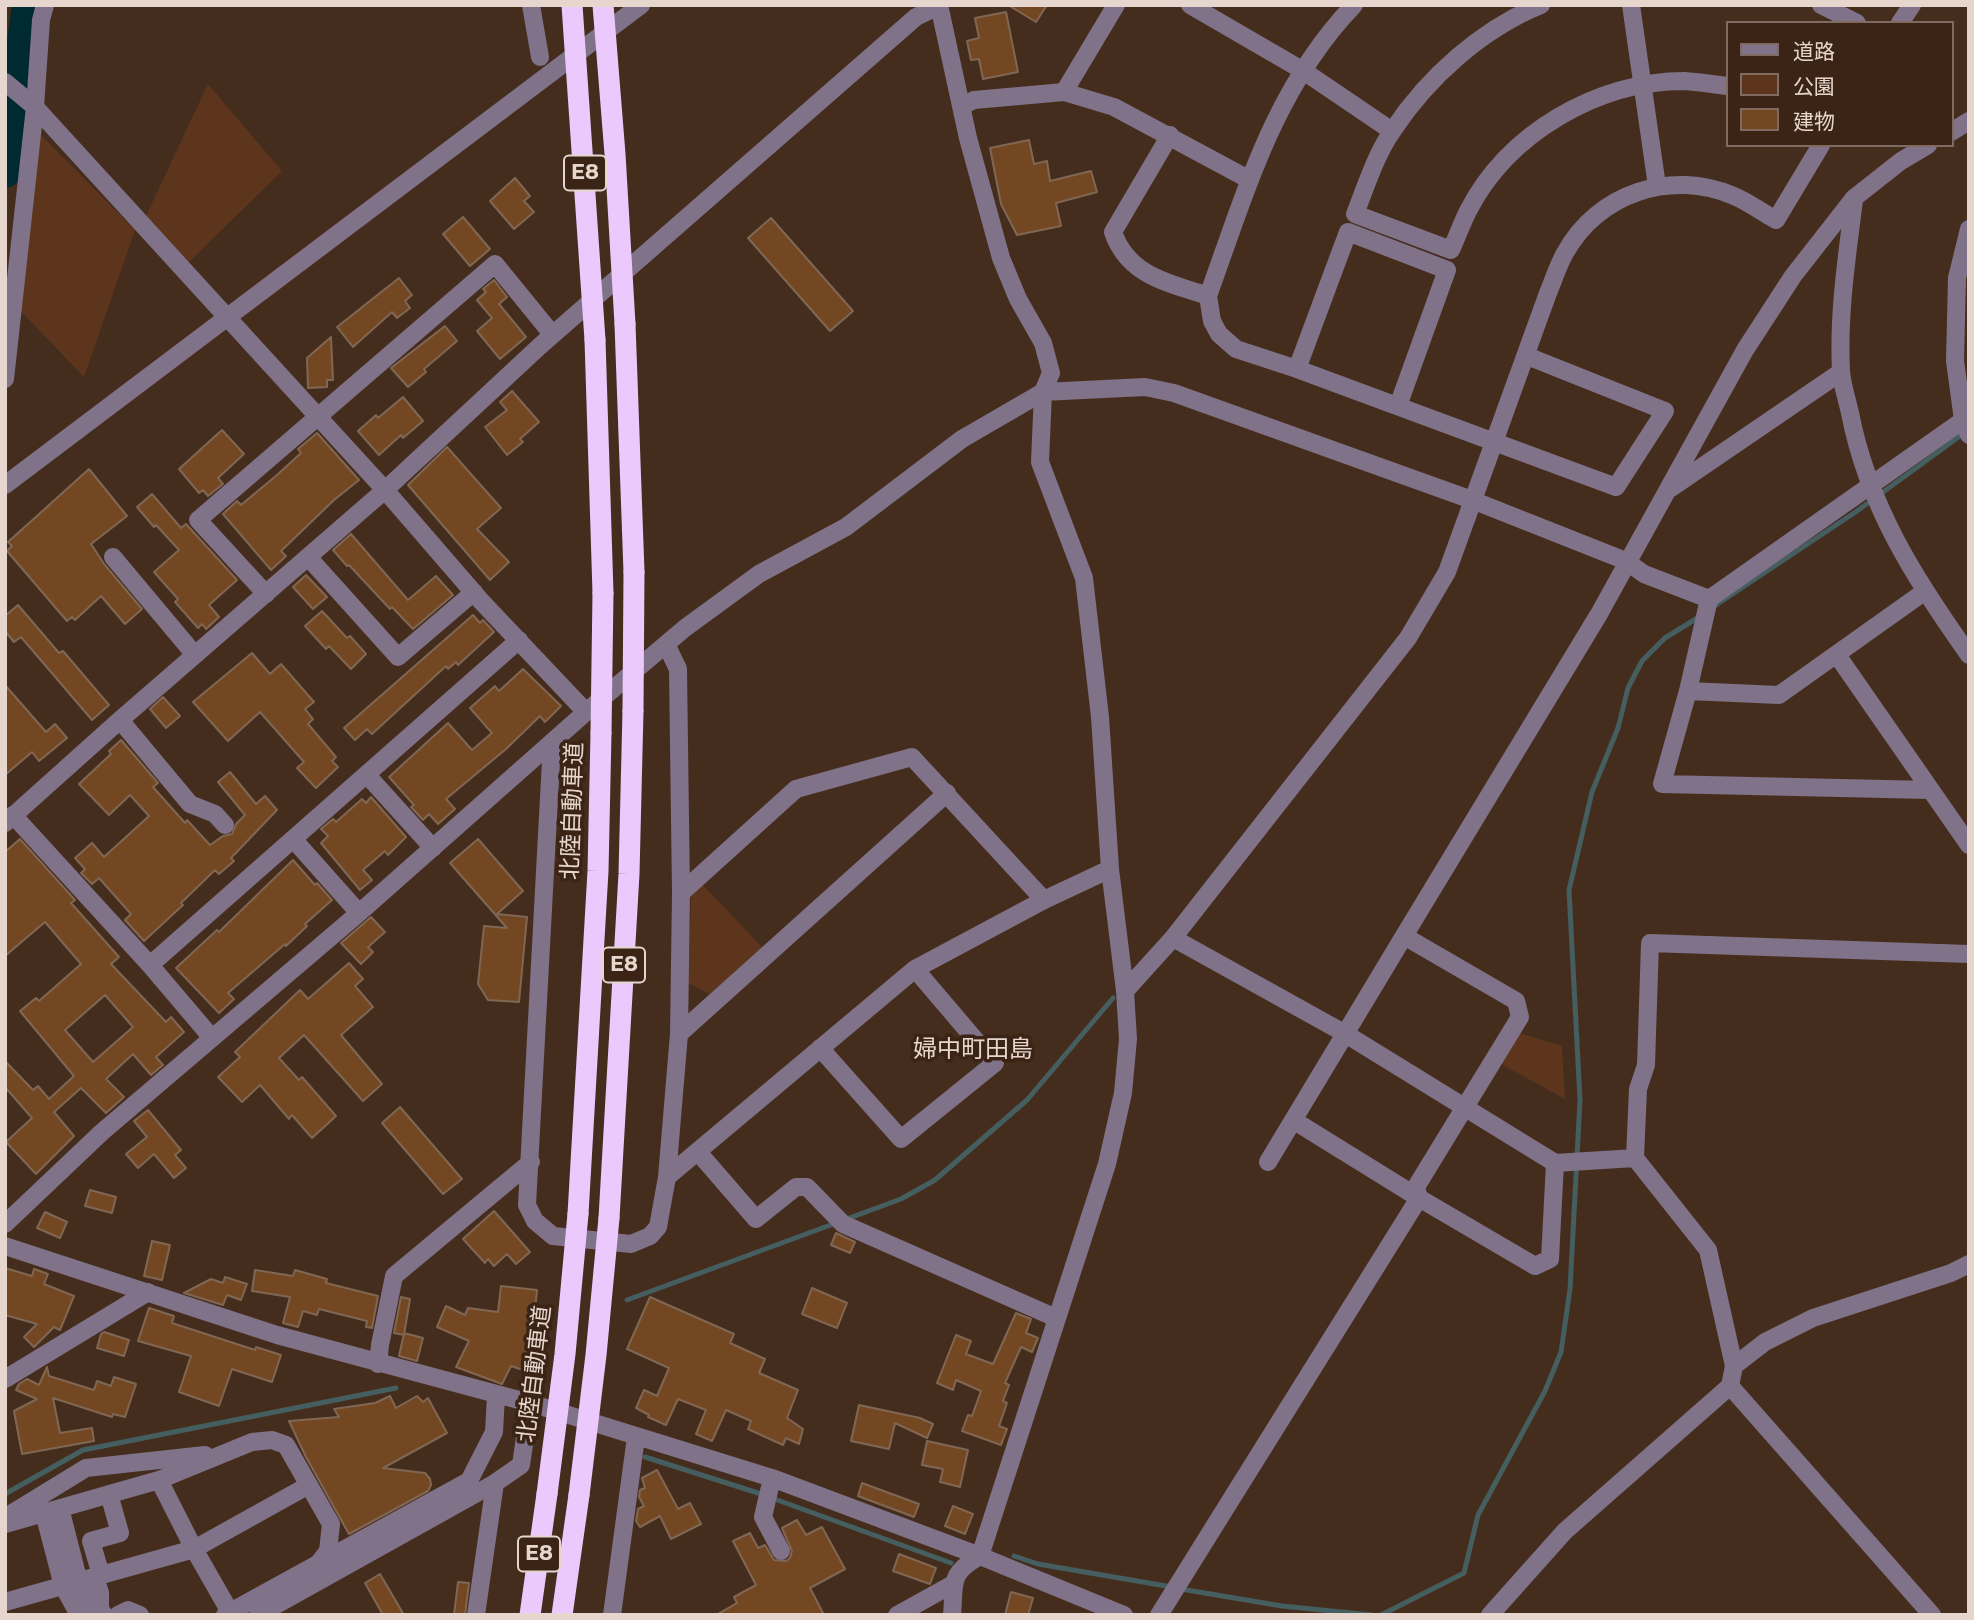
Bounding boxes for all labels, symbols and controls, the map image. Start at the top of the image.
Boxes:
legend [1726,21,1953,147]
text: 道路 [1793,39,1835,64]
text: 公園 [1793,74,1835,99]
text: 建物 [1793,109,1835,134]
road number: E8 [564,156,606,190]
street label: 北陸自動車道 [557,742,589,880]
road number: E8 [603,948,645,982]
district label: 婦中町田島 [913,1036,1033,1064]
street label: 北陸自動車道 [513,1304,557,1444]
road number: E8 [518,1536,560,1572]

